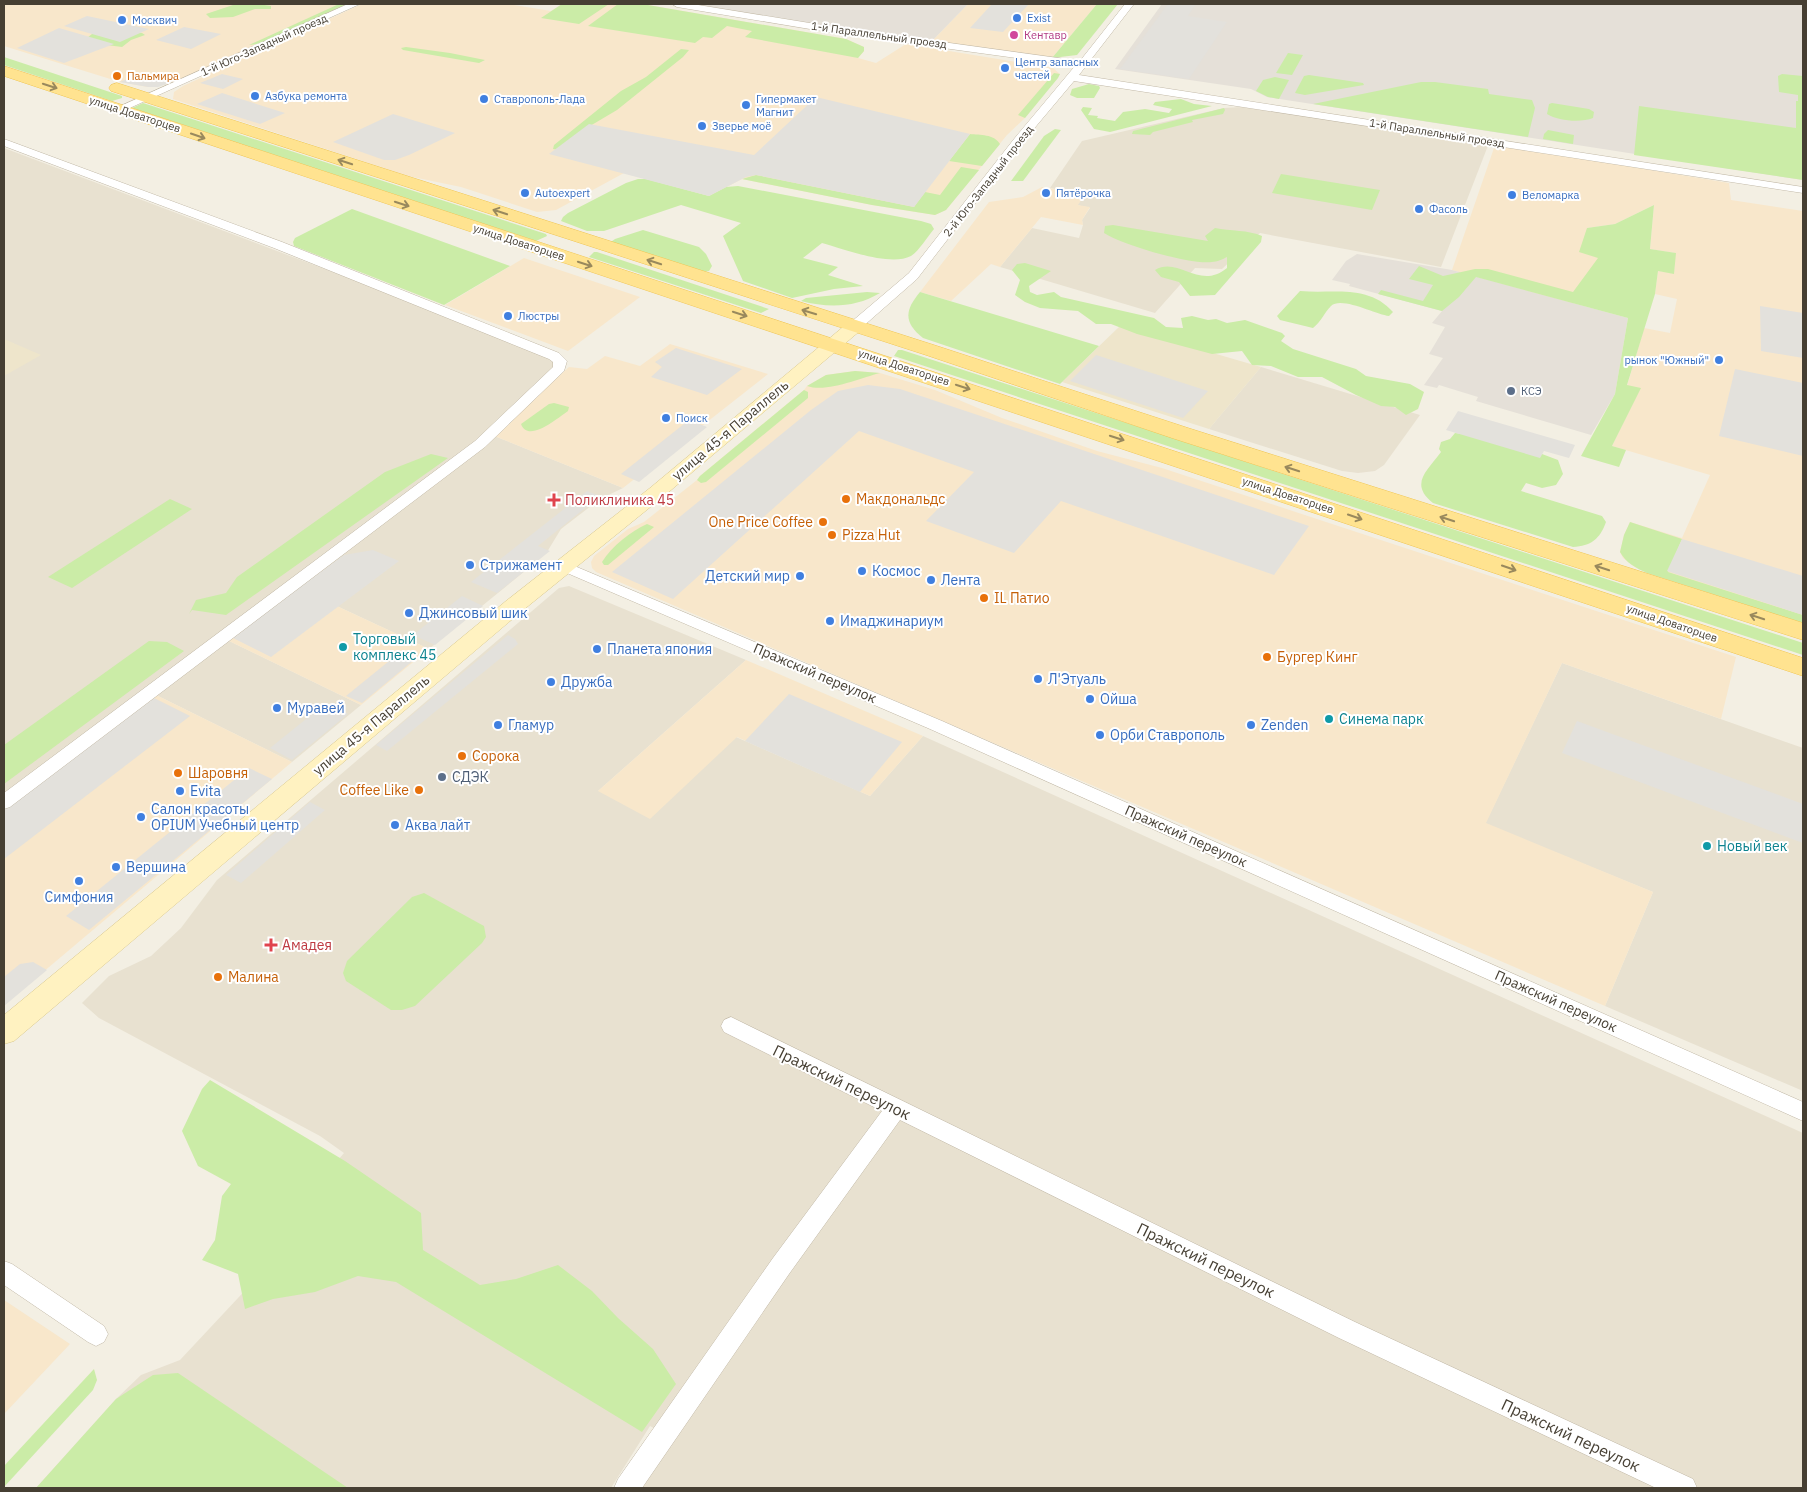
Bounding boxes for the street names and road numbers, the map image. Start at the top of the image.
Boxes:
street label: 1-й Юго-Западный проезд [198,10,330,79]
street label: 1-й Параллельный проезд [810,19,948,52]
street label: улица Доваторцев [88,93,182,135]
street label: 1-й Параллельный проезд [1368,115,1506,151]
street label: 2-й Юго-Западный проезд [940,122,1036,239]
street label: улица Доваторцев [472,221,566,263]
street label: улица Доваторцев [857,346,951,388]
street label: улица 45-я Параллель [668,376,792,484]
street label: улица Доваторцев [1241,474,1335,516]
street label: улица Доваторцев [1625,601,1719,645]
street label: Пражский переулок [751,639,880,707]
street label: улица 45-я Параллель [309,671,433,779]
street label: Пражский переулок [1122,801,1250,871]
street label: Пражский переулок [1492,966,1620,1036]
street label: Пражский переулок [770,1040,914,1124]
street label: Пражский переулок [1134,1218,1278,1302]
street label: Пражский переулок [1498,1394,1644,1476]

